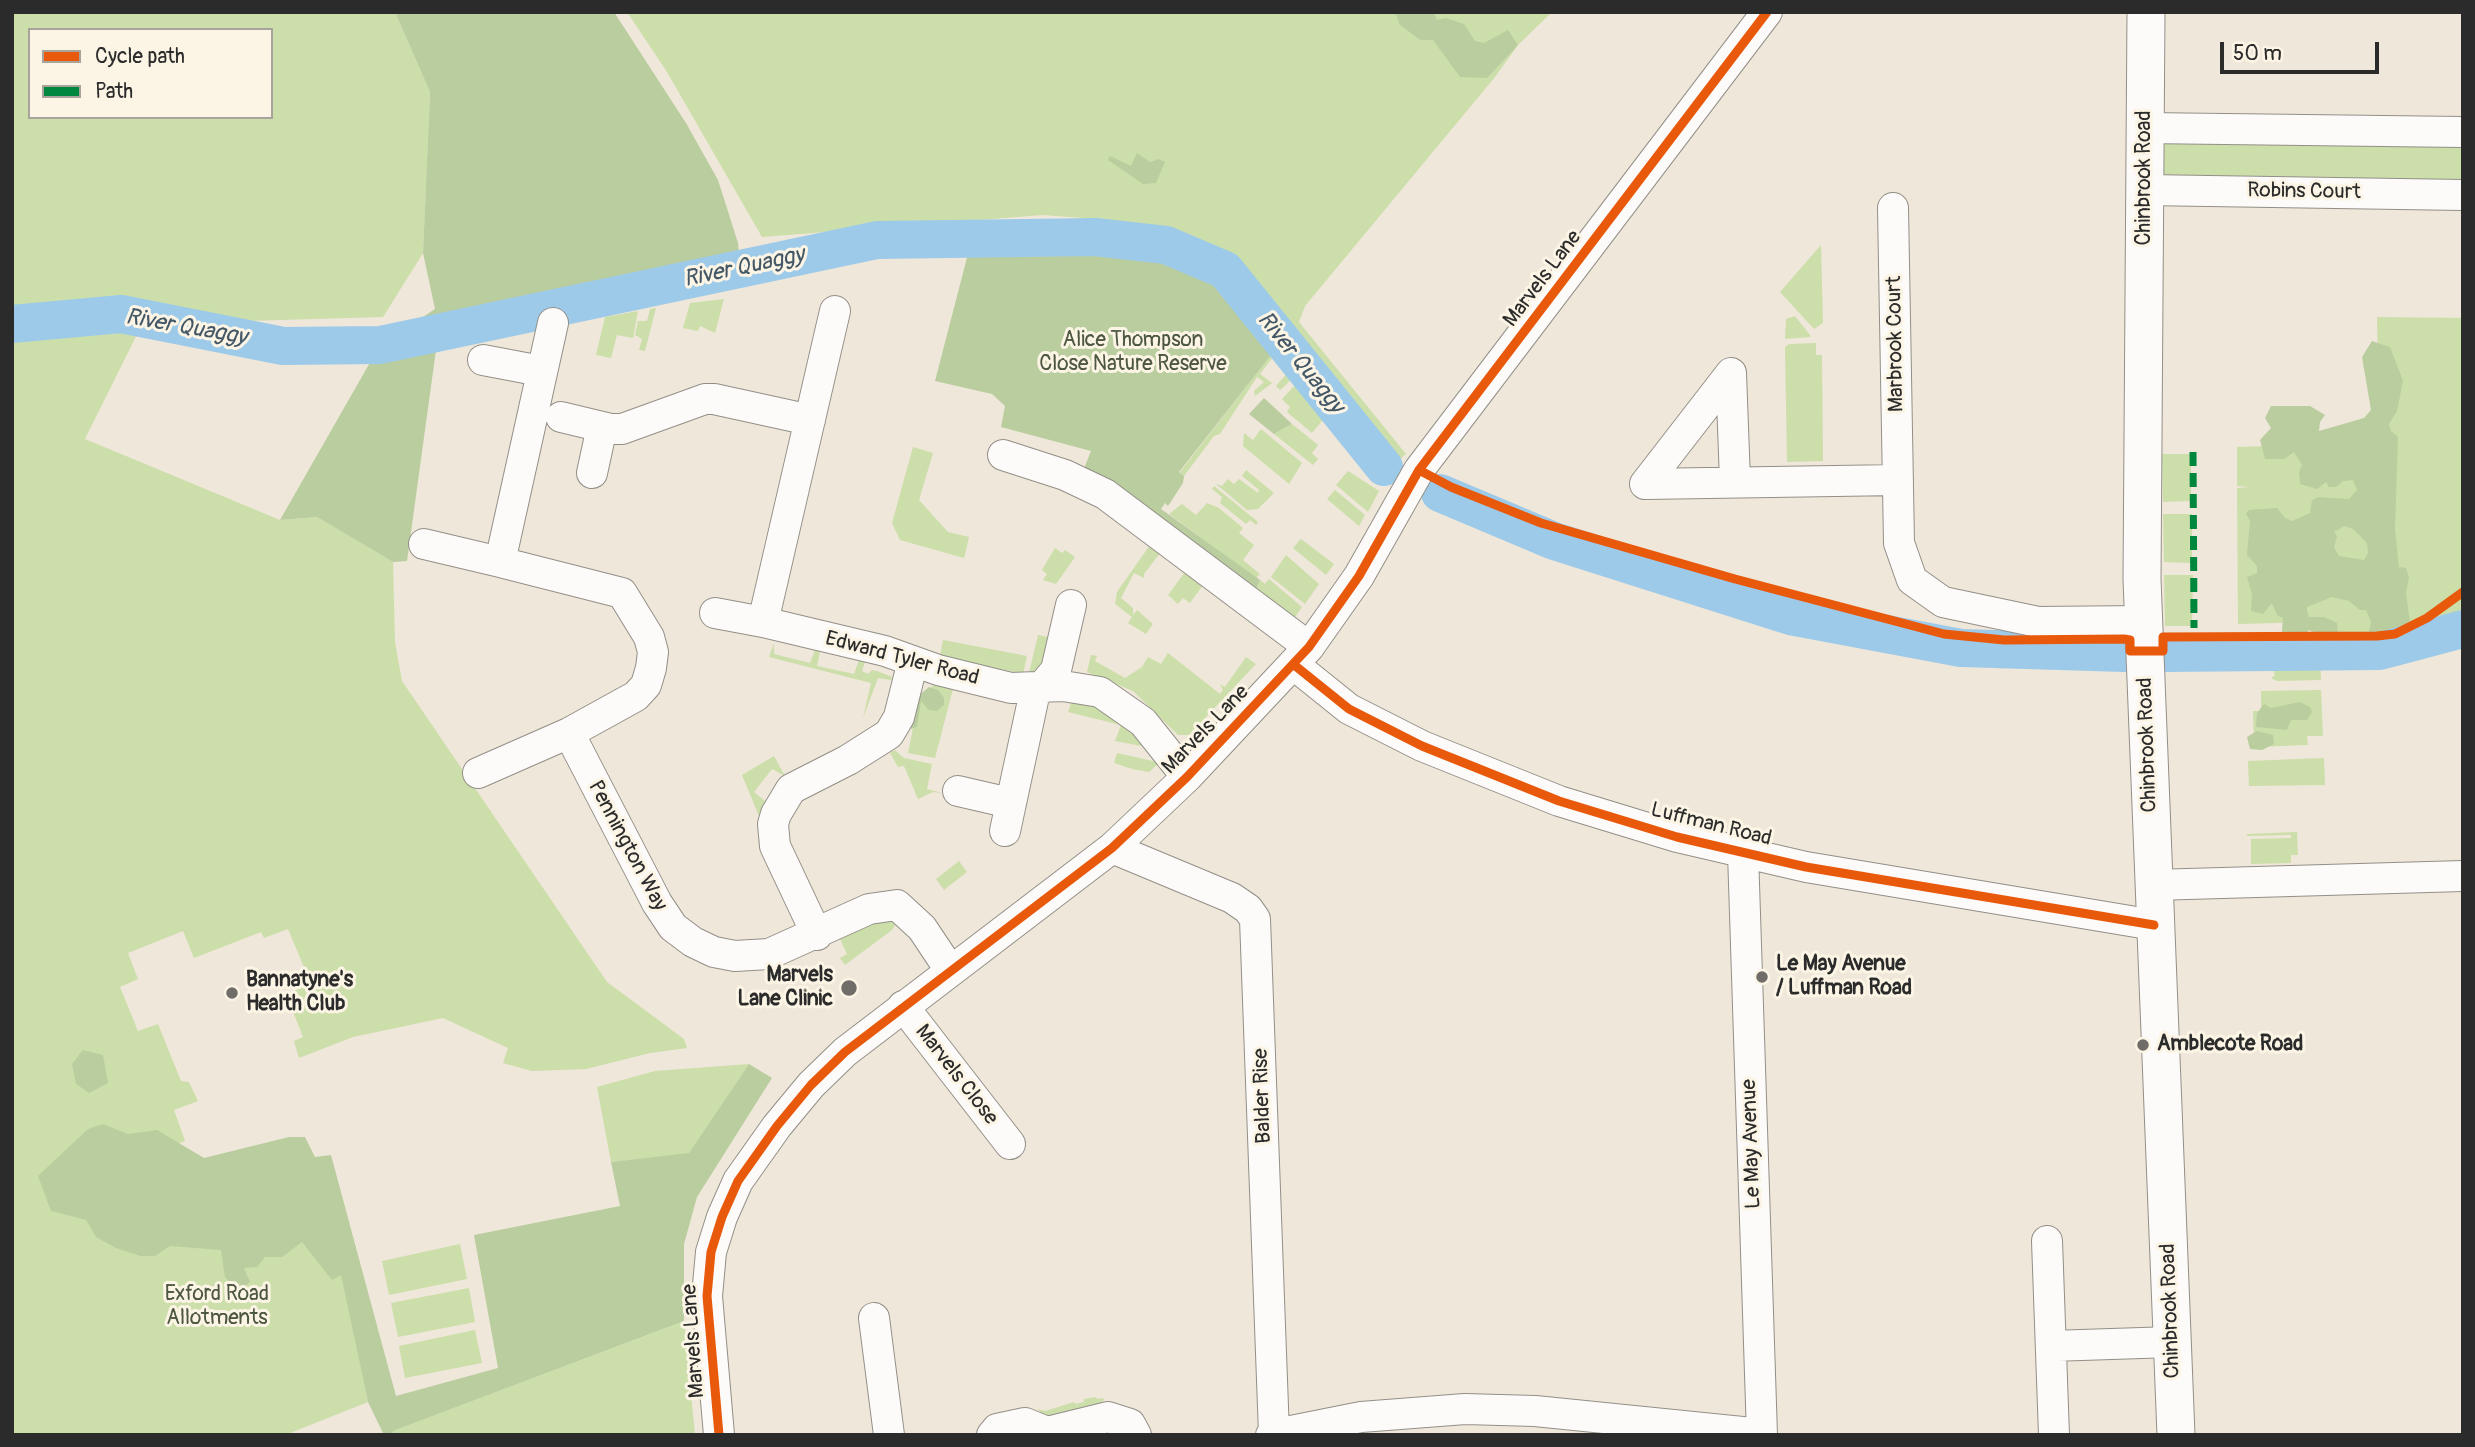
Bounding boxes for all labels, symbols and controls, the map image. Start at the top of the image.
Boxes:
legend [28,28,273,119]
scale bar [2223,28,2382,72]
text: 50 m [2233,40,2282,67]
text: Cycle path [95,43,185,70]
text: Path [95,78,133,105]
street label: Chinbrook Road [2132,110,2158,246]
street label: Robins Court [2247,178,2361,206]
street label: Marvels Lane [1499,226,1587,332]
water label: River Quaggy [681,242,807,294]
street label: Marbrook Court [1882,276,1910,412]
water label: River Quaggy [123,304,249,352]
water label: River Quaggy [1251,307,1349,419]
park label: Alice Thompson Close Nature Reserve [1039,328,1227,378]
street label: Edward Tyler Road [822,626,982,692]
street label: Chinbrook Road [2133,677,2163,813]
street label: Marvels Lane [1157,680,1255,780]
street label: Pennington Way [582,777,672,915]
street label: Luffman Road [1648,798,1774,852]
place label: Le May Avenue / Luffman Road [1776,952,1912,1002]
place label: Marvels Lane Clinic [737,963,833,1013]
place label: Bannatyne's Health Club [246,968,353,1018]
marker: Le May Avenue / Luffman Road [1754,969,1770,985]
marker: Marvels Lane Clinic [839,978,859,998]
marker: Bannatyne's Health Club [224,985,240,1001]
street label: Marvels Close [909,1020,1003,1130]
place label: Amblecote Road [2157,1032,2303,1058]
marker: Amblecote Road [2135,1037,2151,1053]
street label: Balder Rise [1249,1048,1277,1144]
street label: Le May Avenue [1737,1079,1767,1209]
street label: Chinbrook Road [2156,1243,2186,1379]
park label: Exford Road Allotments [165,1282,269,1332]
street label: Marvels Lane [677,1283,711,1399]

